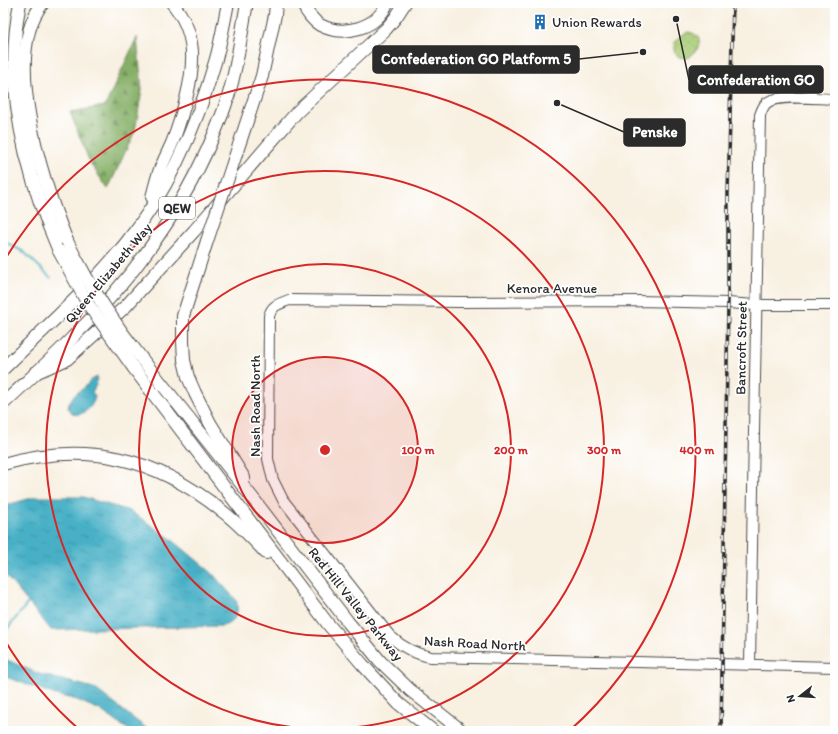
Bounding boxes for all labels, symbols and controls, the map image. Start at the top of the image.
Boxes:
building icon: Union Rewards [531,13,549,31]
place label: Union Rewards [552,14,642,31]
callout: Confederation GO Platform 5 [373,46,579,73]
text: Confederation GO Platform 5 [381,50,571,68]
callout: Confederation GO [689,66,823,93]
text: Confederation GO [697,71,815,89]
callout: Penske [624,119,685,146]
text: Penske [632,123,678,141]
road number: QEW [159,197,195,219]
street label: Queen Elizabeth Way [61,219,156,327]
street label: Kenora Avenue [507,280,598,297]
street label: Bancroft Street [732,301,751,395]
street label: Nash Road North [247,354,264,457]
centre of rings [318,443,332,457]
text: 100 m [401,443,435,457]
text: 200 m [494,443,529,457]
text: 300 m [587,443,622,457]
text: 400 m [680,443,715,457]
street label: Red Hill Valley Parkway [305,544,407,665]
street label: Nash Road North [424,632,527,655]
north arrow [780,676,820,716]
text: N [784,693,798,704]

